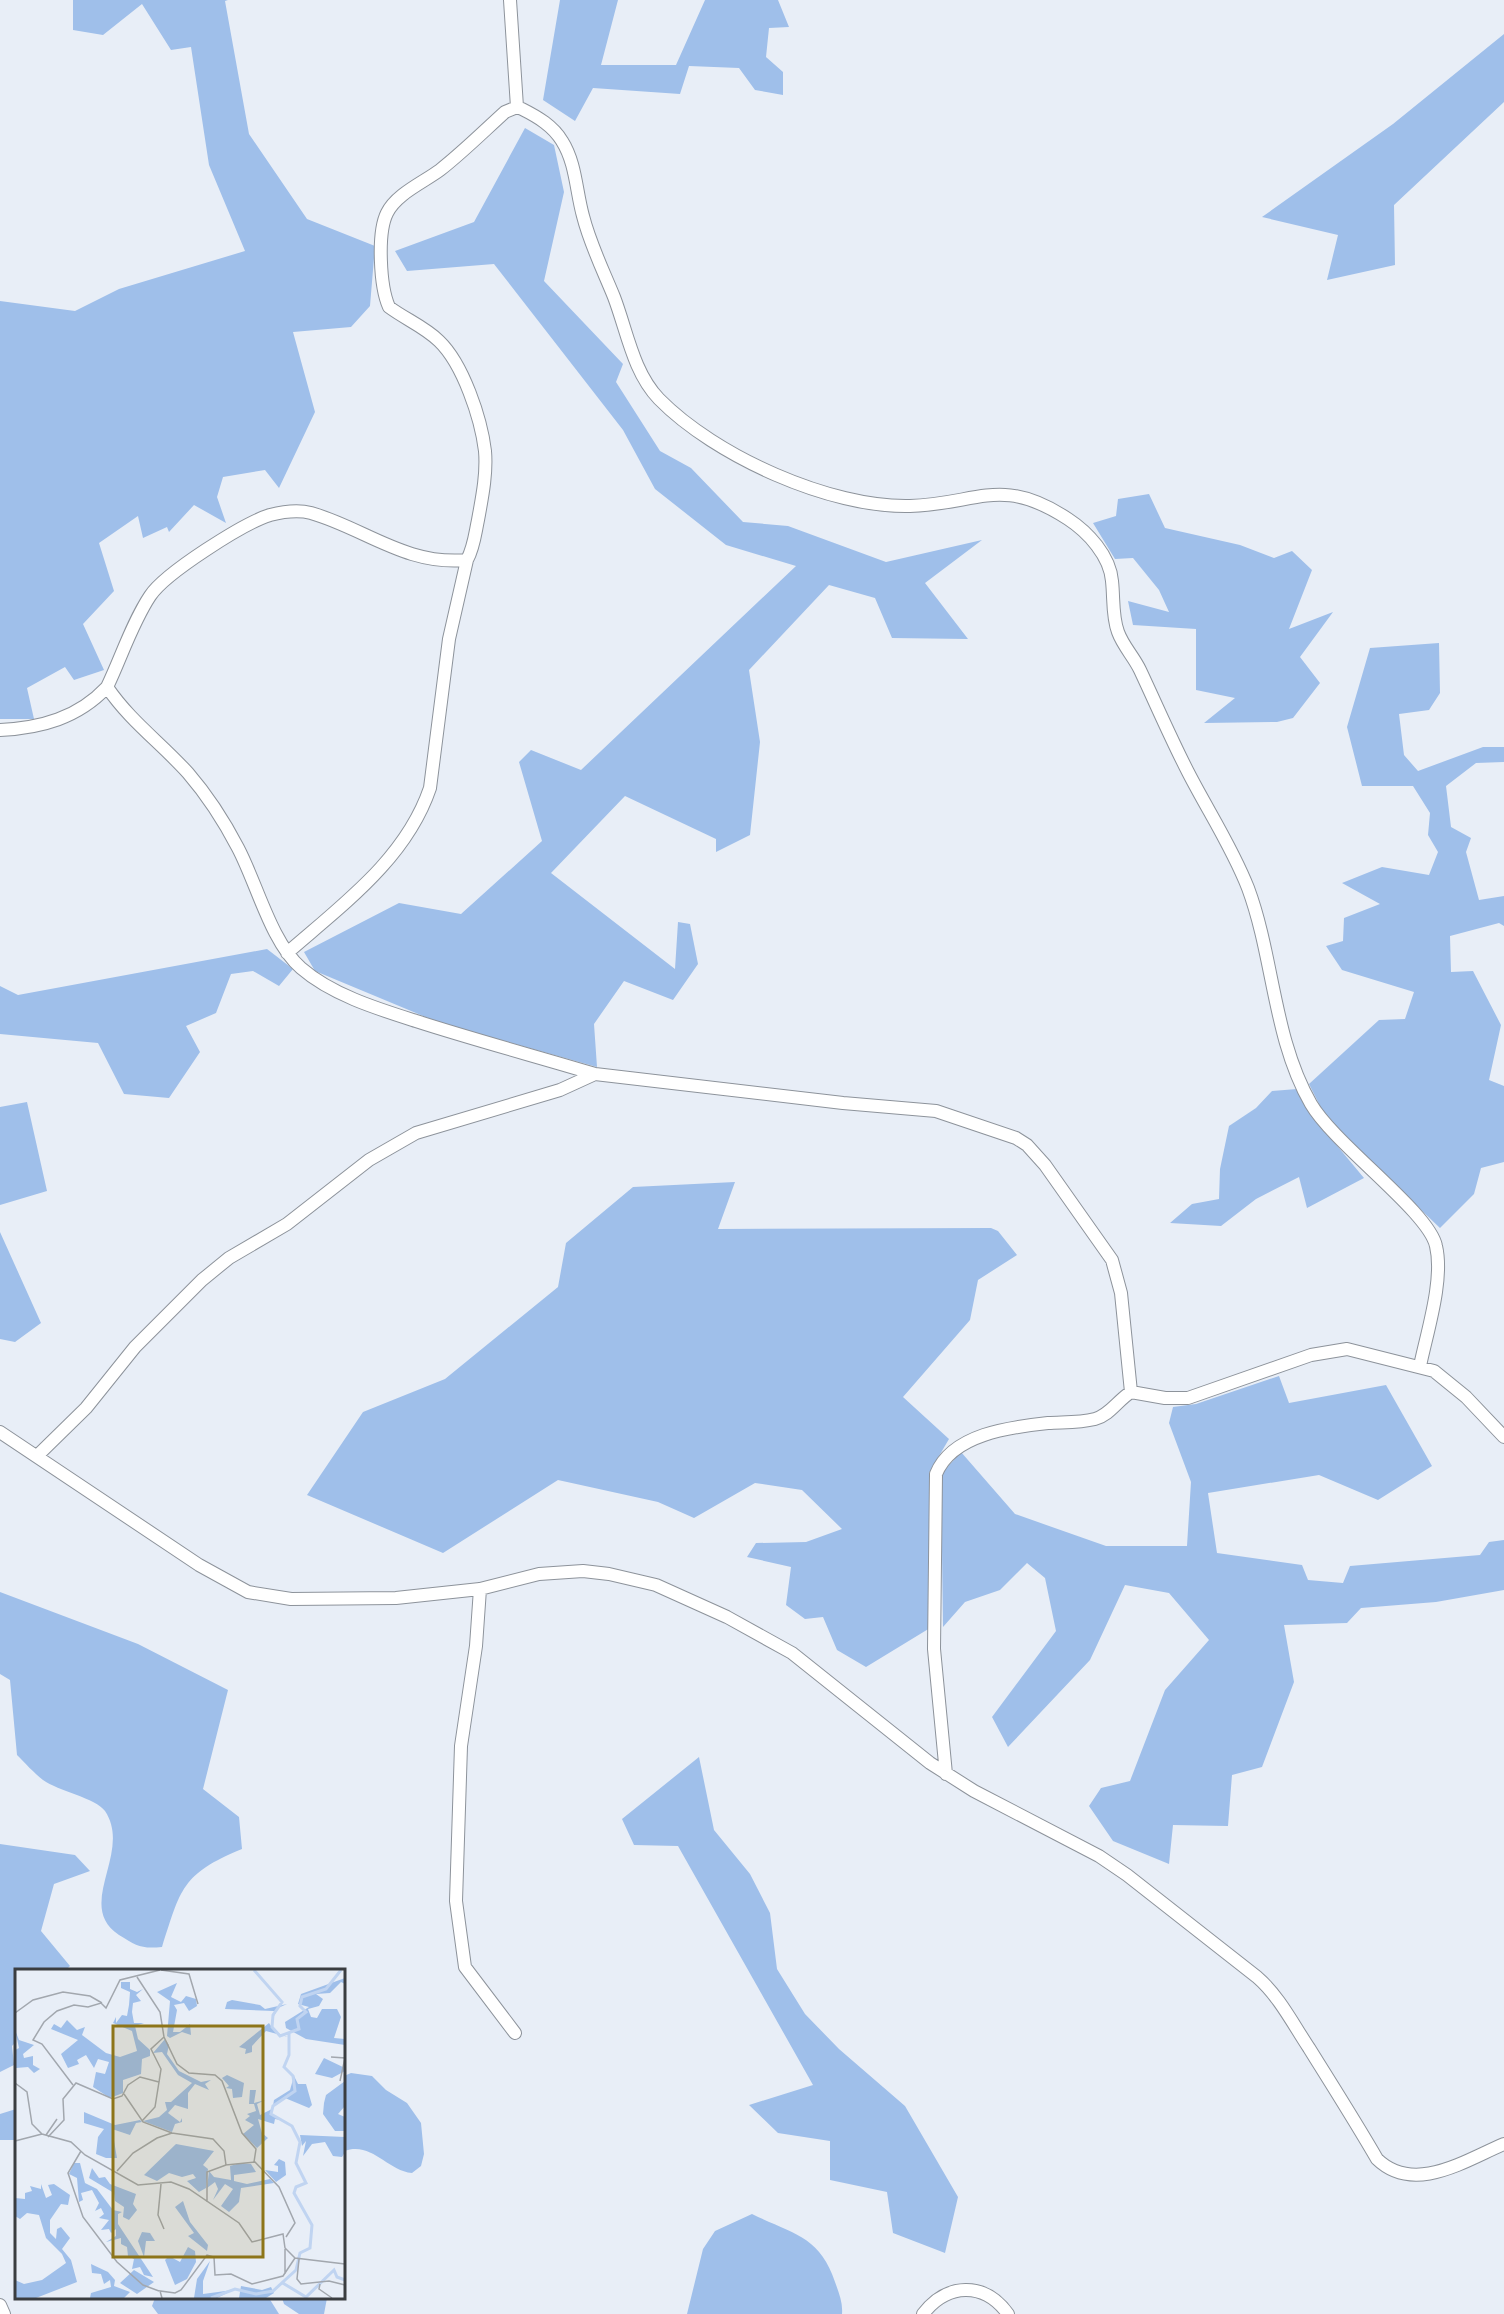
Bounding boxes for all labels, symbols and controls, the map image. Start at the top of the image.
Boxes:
inset map [15,1969,345,2299]

